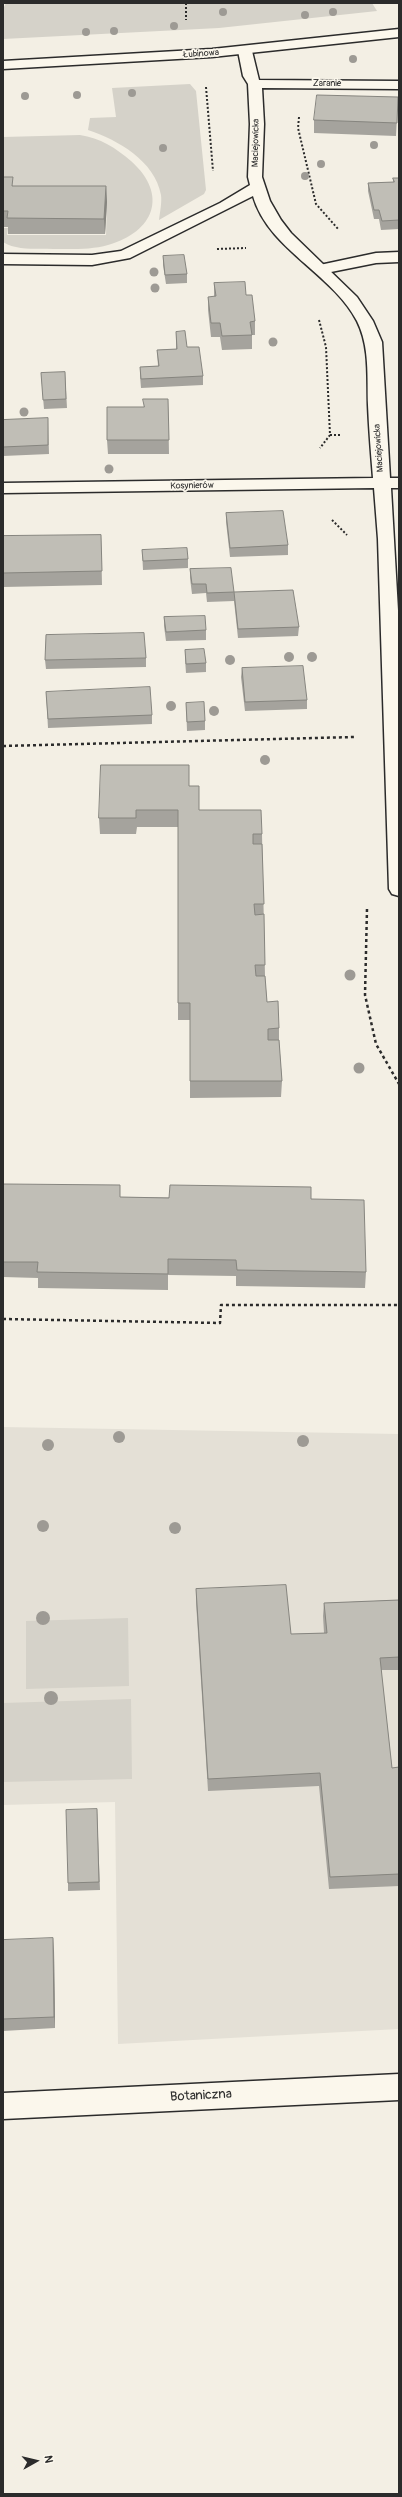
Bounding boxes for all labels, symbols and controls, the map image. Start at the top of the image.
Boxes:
street label: Łubinowa [183,47,219,61]
street label: Zaranie [313,79,341,89]
street label: Maciejowicka [250,119,262,167]
street label: Maciejowicka [372,424,386,472]
street label: Kosynierów [170,480,214,492]
street label: Botaniczna [170,2087,232,2105]
north arrow [16,2441,56,2481]
text: N [41,2455,55,2464]

